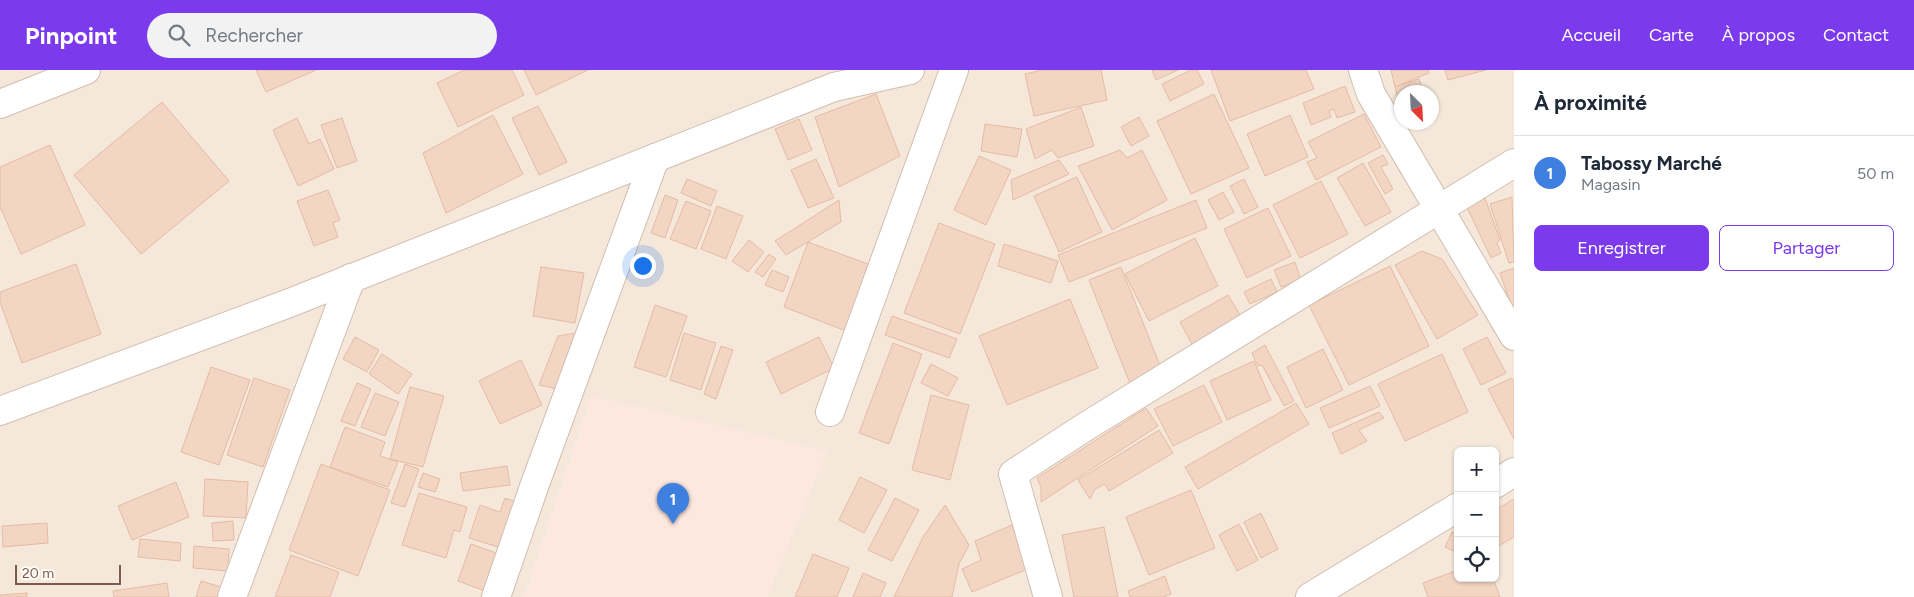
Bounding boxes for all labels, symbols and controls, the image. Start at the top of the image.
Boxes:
search box [147,13,497,58]
text: Pinpoint [25,21,117,50]
icon: search [165,21,193,49]
text: Rechercher [205,24,303,47]
text: Accueil [1561,24,1621,46]
text: Carte [1649,24,1694,46]
text: À propos [1722,24,1795,46]
text: Contact [1823,24,1889,46]
north arrow [1394,85,1439,130]
text: À proximité [1534,90,1647,115]
text: Tabossy Marché [1581,152,1722,175]
text: 1 [1547,164,1553,183]
text: 50 m [1857,164,1894,183]
text: Magasin [1581,175,1640,194]
button: Enregistrer [1534,225,1709,271]
button: Partager [1719,225,1894,271]
your location [630,253,656,279]
map controls [1454,447,1499,582]
button: + [1454,447,1499,492]
pin: 1 [657,483,689,524]
button: − [1454,492,1499,537]
button: locate [1454,537,1499,582]
scale bar [15,562,121,585]
text: 20 m [22,565,54,582]

